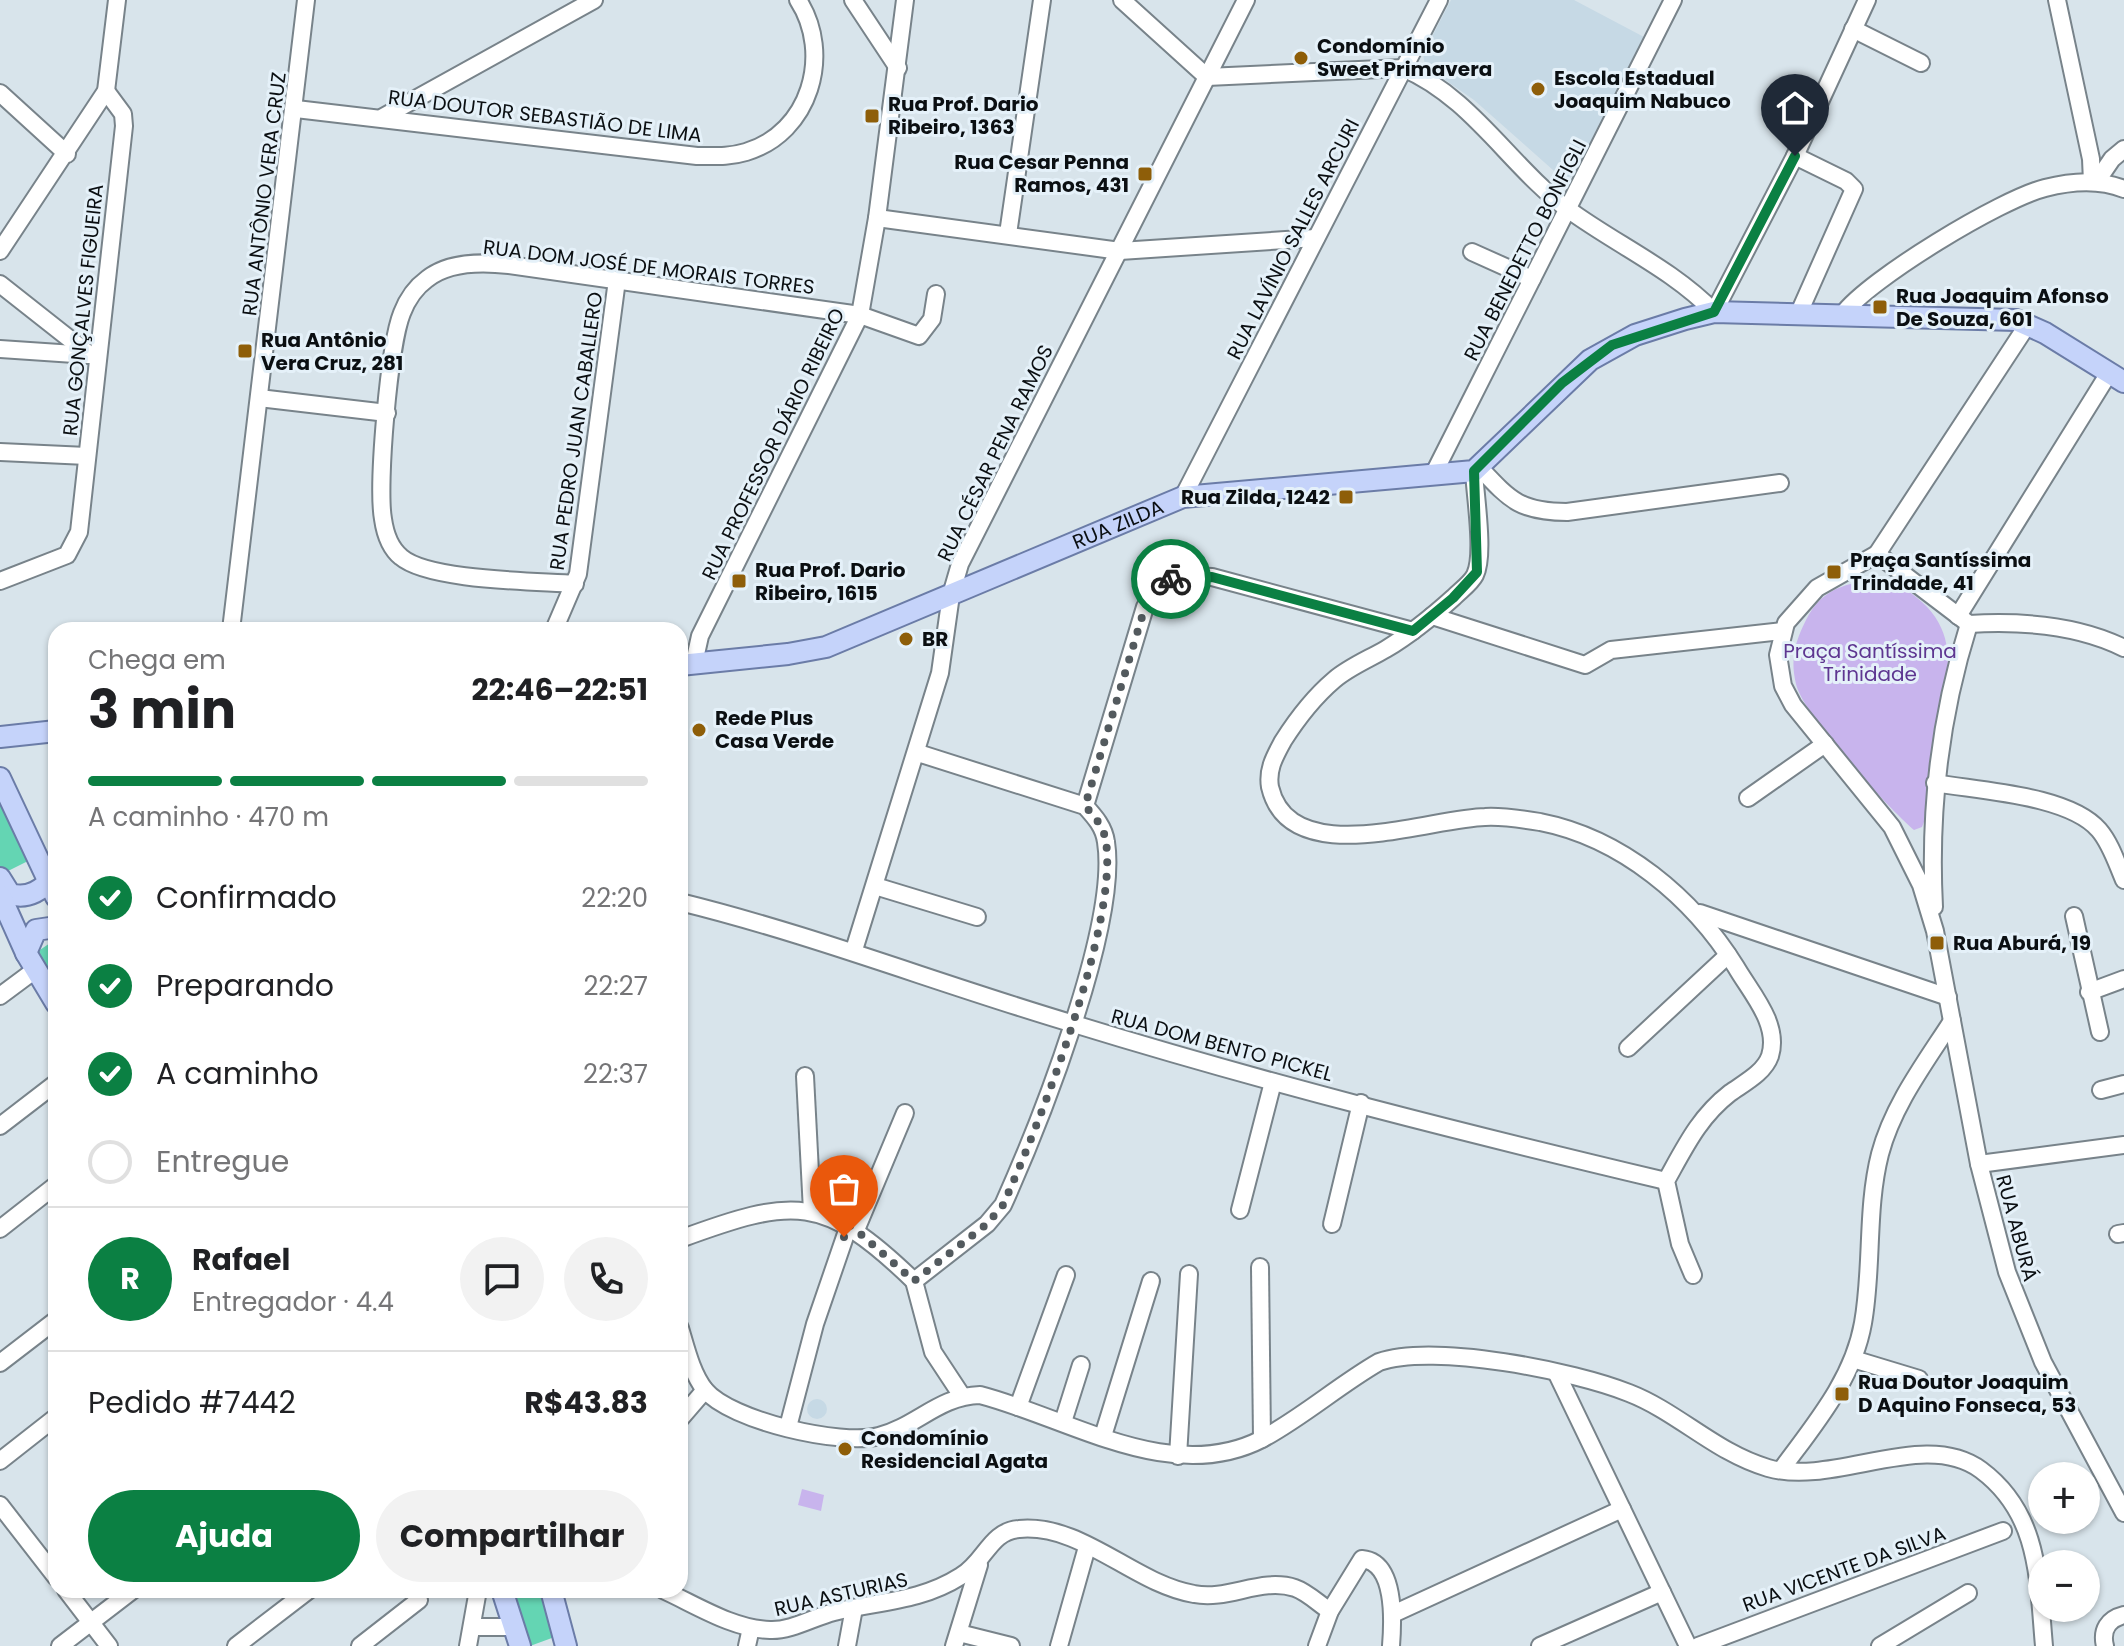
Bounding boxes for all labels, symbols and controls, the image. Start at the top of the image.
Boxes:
place label: Condomínio Sweet Primavera [1317,32,1492,83]
marker: Condomínio Sweet Primavera [1292,49,1310,67]
place label: Escola Estadual Joaquim Nabuco [1554,64,1731,115]
street label: RUA ANTÔNIO VERA CRUZ [235,71,293,317]
pin [1761,74,1829,156]
marker: Escola Estadual Joaquim Nabuco [1529,80,1547,98]
street label: RUA DOUTOR SEBASTIÃO DE LIMA [387,83,703,149]
icon: home [1773,86,1817,130]
place label: Rua Prof. Dario Ribeiro, 1363 [888,90,1039,141]
marker: Rua Prof. Dario Ribeiro, 1363 [863,107,881,125]
street label: RUA LAVÍNIO SALLES ARCURI [1220,114,1366,364]
street label: RUA BENEDETTO BONFIGLI [1457,135,1593,365]
place label: Rua Cesar Penna Ramos, 431 [954,148,1129,199]
marker: Rua Cesar Penna Ramos, 431 [1136,165,1154,183]
street label: RUA GONÇALVES FIGUEIRA [56,183,110,437]
street label: RUA DOM JOSÉ DE MORAIS TORRES [482,233,816,301]
place label: Rua Joaquim Afonso De Souza, 601 [1896,282,2109,333]
street label: RUA PEDRO JUAN CABALLERO [543,290,609,572]
marker: Rua Joaquim Afonso De Souza, 601 [1871,298,1889,316]
street label: RUA PROFESSOR DÁRIO RIBEIRO [695,303,851,585]
place label: Rua Antônio Vera Cruz, 281 [261,326,403,377]
street label: RUA CÉSAR PENA RAMOS [930,340,1060,566]
marker: Rua Antônio Vera Cruz, 281 [236,342,254,360]
place label: Rua Zilda, 1242 [1181,483,1330,511]
marker: Rua Zilda, 1242 [1337,488,1355,506]
street label: RUA ZILDA [1068,493,1168,556]
courier [1131,539,1211,619]
place label: Praça Santíssima Trindade, 41 [1850,546,2031,597]
place label: Rua Prof. Dario Ribeiro, 1615 [755,556,906,607]
icon: bike [1149,557,1193,601]
marker: Praça Santíssima Trindade, 41 [1825,563,1843,581]
marker: Rua Prof. Dario Ribeiro, 1615 [730,572,748,590]
place label: BR [922,625,948,653]
marker: BR [897,630,915,648]
park label: Praça Santíssima Trinidade [1783,637,1957,688]
text: Chega em [88,642,226,678]
text: 22:46–22:51 [471,668,648,711]
text: 3 min [88,673,236,746]
place label: Rede Plus Casa Verde [715,704,834,755]
marker: Rede Plus Casa Verde [690,721,708,739]
text: A caminho · 470 m [88,799,329,835]
icon: check [88,876,132,920]
text: Confirmado [156,876,337,919]
text: 22:20 [581,880,648,916]
place label: Rua Aburá, 19 [1953,929,2091,957]
marker: Rua Aburá, 19 [1928,934,1946,952]
icon: check [88,964,132,1008]
text: Preparando [156,964,334,1007]
text: 22:27 [583,968,648,1004]
street label: RUA DOM BENTO PICKEL [1108,1002,1336,1088]
icon: check [88,1052,132,1096]
text: A caminho [156,1052,319,1095]
text: 22:37 [583,1056,648,1092]
text: Entregue [156,1140,289,1183]
pin [810,1155,878,1237]
icon: bag [822,1167,866,1211]
street label: RUA ABURÁ [1989,1172,2045,1284]
button: chat [460,1237,544,1321]
button: phone [564,1237,648,1321]
text: Rafael [192,1238,290,1281]
text: R [120,1257,140,1300]
text: Entregador · 4.4 [192,1284,394,1320]
place label: Rua Doutor Joaquim D Aquino Fonseca, 53 [1858,1368,2076,1419]
text: Pedido #7442 [88,1381,296,1424]
text: R$43.83 [524,1381,648,1424]
marker: Rua Doutor Joaquim D Aquino Fonseca, 53 [1833,1385,1851,1403]
place label: Condomínio Residencial Agata [861,1424,1048,1475]
marker: Condomínio Residencial Agata [836,1440,854,1458]
map controls [2028,1462,2100,1622]
button: + [2028,1462,2100,1534]
button: Ajuda [88,1490,360,1582]
button: Compartilhar [376,1490,648,1582]
street label: RUA VICENTE DA SILVA [1738,1519,1950,1619]
button: − [2028,1550,2100,1622]
street label: RUA ASTURIAS [771,1565,911,1623]

